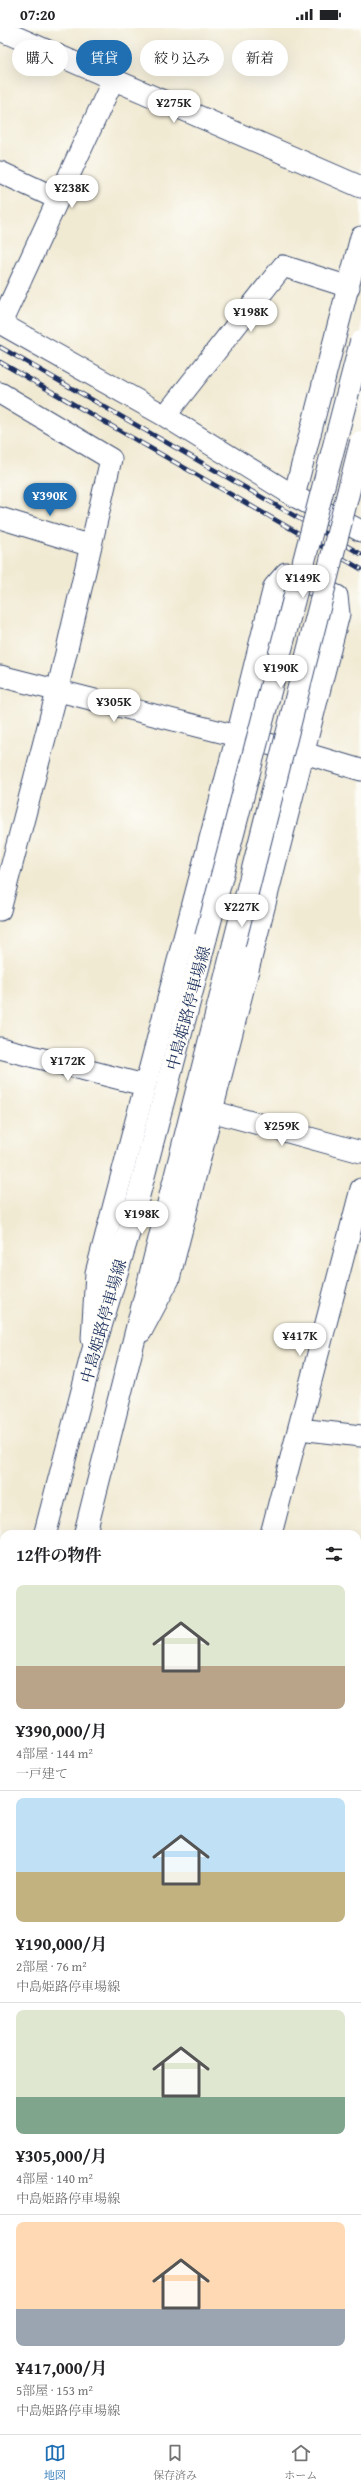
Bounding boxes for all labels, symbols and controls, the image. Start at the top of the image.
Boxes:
text: 07:20 [20,4,55,25]
chip: 購入 [12,40,68,76]
chip: 賃貸 [76,40,132,76]
chip: 絞り込み [140,40,224,76]
chip: 新着 [232,40,288,76]
pin: ¥275K [146,90,202,124]
text: ¥275K [156,93,192,112]
pin: ¥238K [44,175,100,209]
text: ¥238K [54,178,90,197]
pin: ¥198K [223,299,279,333]
text: ¥198K [233,302,269,321]
pin: ¥390K [22,483,78,517]
text: ¥390K [32,486,68,505]
pin: ¥149K [275,565,331,599]
text: ¥149K [285,568,321,587]
pin: ¥190K [253,655,309,689]
text: ¥190K [263,658,299,677]
pin: ¥305K [86,689,142,723]
text: ¥305K [96,692,132,711]
pin: ¥227K [214,894,270,928]
text: ¥227K [224,897,260,916]
street label: 中島姫路停車場線 [160,943,216,1073]
pin: ¥172K [40,1048,96,1082]
text: ¥172K [50,1051,86,1070]
pin: ¥259K [254,1113,310,1147]
text: ¥259K [264,1116,300,1135]
pin: ¥198K [114,1201,170,1235]
text: ¥198K [124,1204,160,1223]
street label: 中島姫路停車場線 [74,1256,132,1386]
pin: ¥417K [272,1323,328,1357]
text: ¥417K [282,1326,318,1345]
text: 12件の物件 [16,1542,102,1567]
icon: filters [323,1543,345,1565]
icon: home [145,1611,217,1683]
text: ¥390,000/月 [16,1718,108,1743]
text: 4部屋 · 144 m² [16,1744,93,1763]
text: 一戸建て [16,1764,68,1783]
icon: home [145,1824,217,1896]
text: ¥190,000/月 [16,1931,108,1956]
text: 2部屋 · 76 m² [16,1957,87,1976]
text: 中島姫路停車場線 [16,1977,120,1996]
icon: home [145,2036,217,2108]
text: ¥305,000/月 [16,2143,108,2168]
text: 4部屋 · 140 m² [16,2169,93,2188]
text: 中島姫路停車場線 [16,2189,120,2208]
icon: home [145,2248,217,2320]
text: ¥417,000/月 [16,2355,108,2380]
text: 5部屋 · 153 m² [16,2381,93,2400]
text: 中島姫路停車場線 [16,2401,120,2420]
tab: 地図 [44,2442,66,2483]
tab: 保存済み [153,2442,197,2483]
tab: ホーム [284,2442,317,2483]

